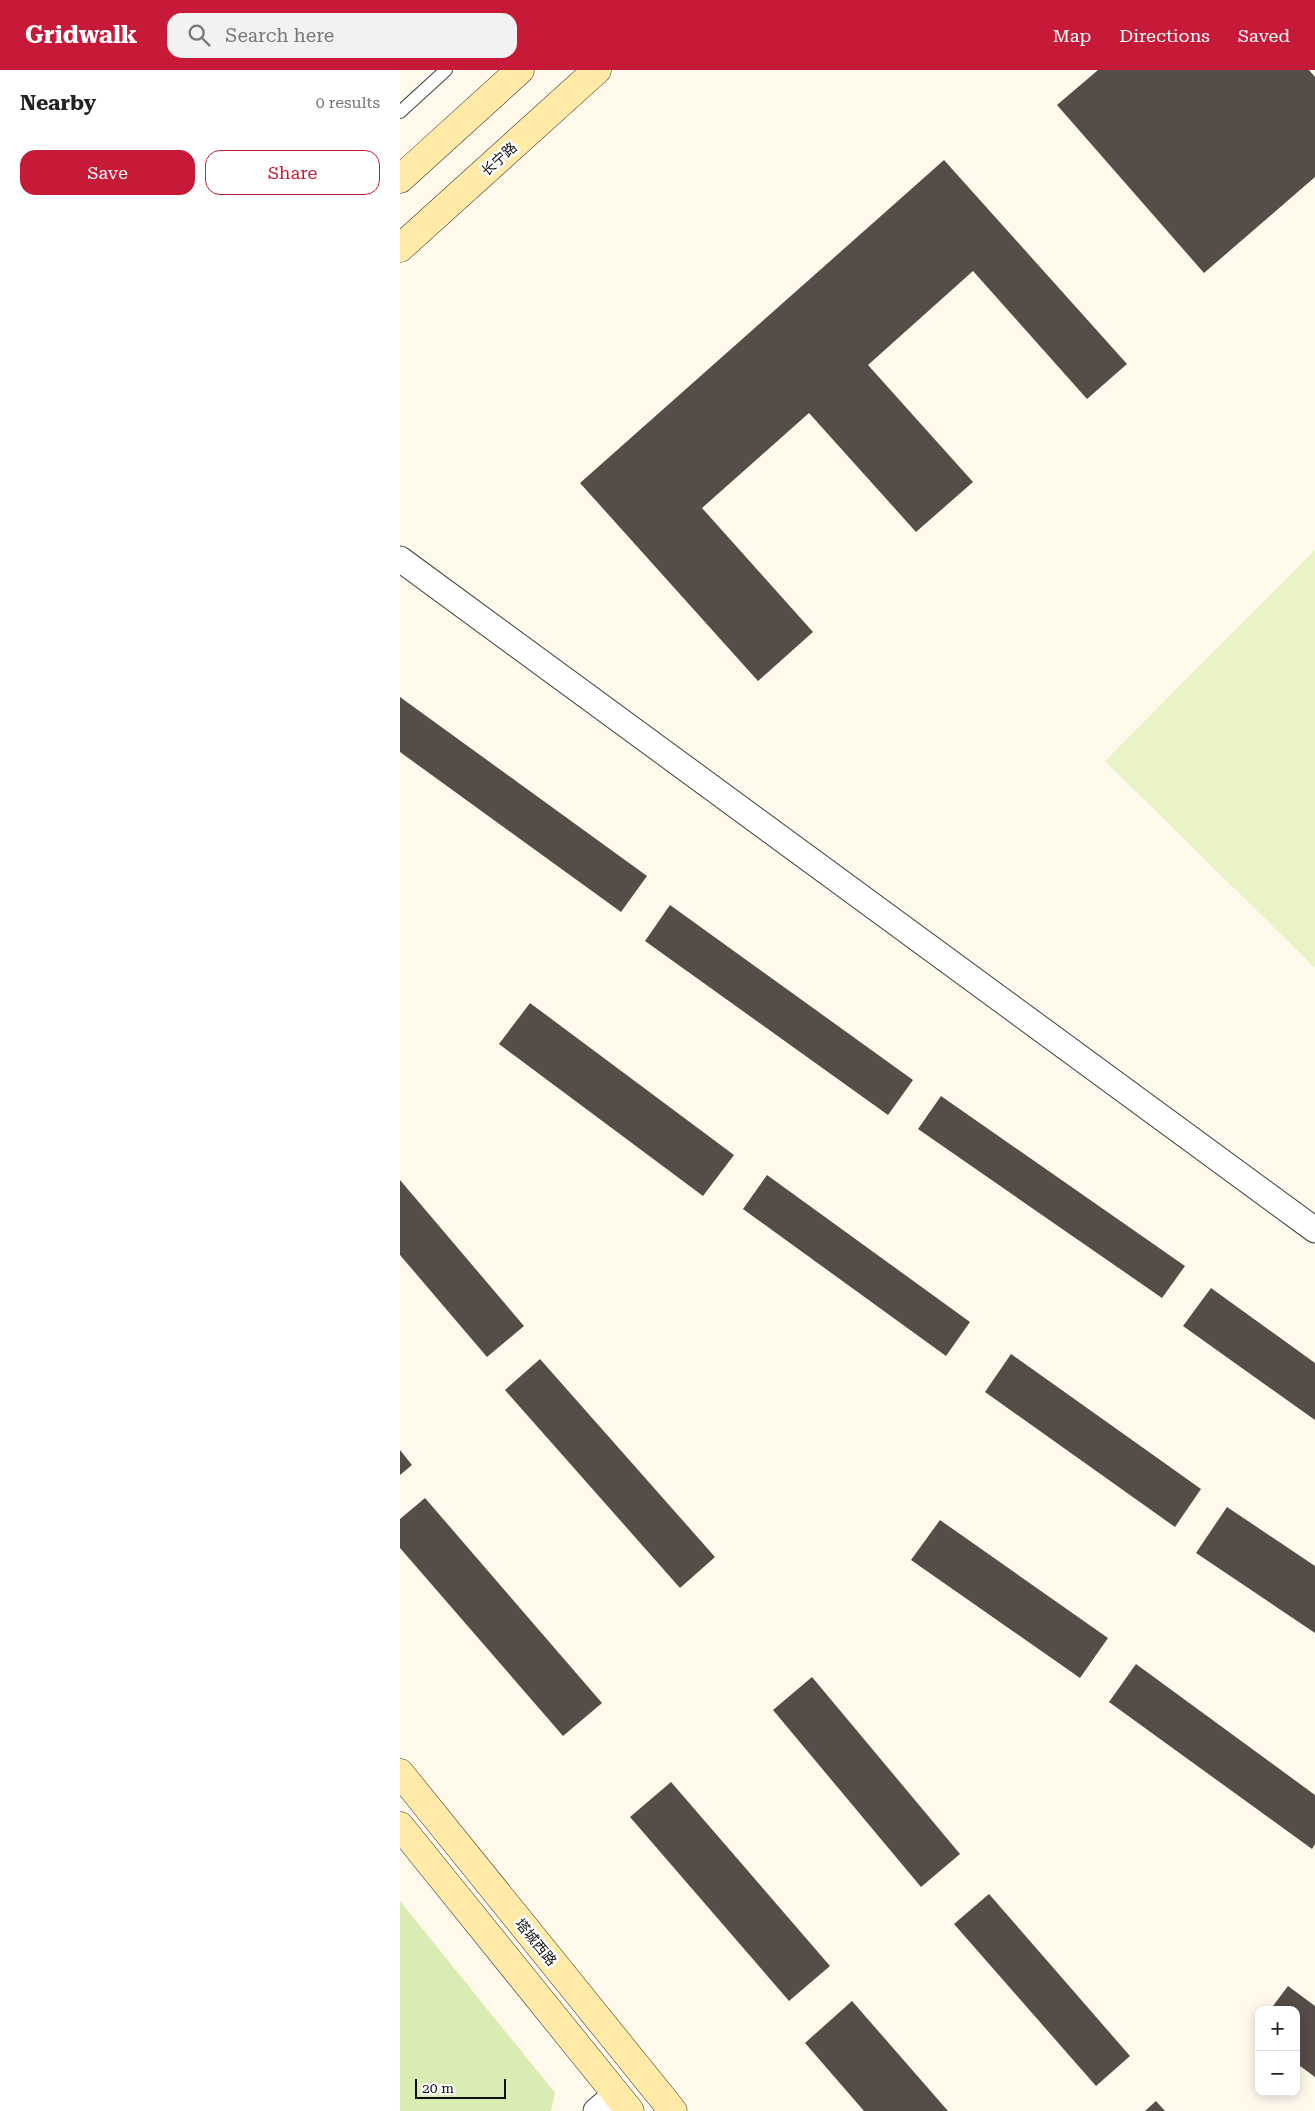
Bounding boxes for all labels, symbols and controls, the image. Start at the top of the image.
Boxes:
search box [167,13,517,58]
text: Gridwalk [25,21,137,49]
icon: search [185,21,213,49]
text: Search here [225,24,334,47]
text: Map [1053,25,1091,46]
text: Directions [1119,25,1210,46]
text: Saved [1238,25,1290,46]
text: Nearby [20,91,96,115]
text: 0 results [316,93,380,112]
street label: 长宁路 [478,139,520,179]
button: Save [20,150,195,195]
button: Share [205,150,380,195]
street label: 塔城西路 [512,1915,560,1969]
map controls [1255,2006,1300,2096]
button: + [1255,2006,1300,2051]
button: − [1255,2051,1300,2096]
scale bar [415,2076,506,2099]
text: 20 m [422,2080,454,2096]

